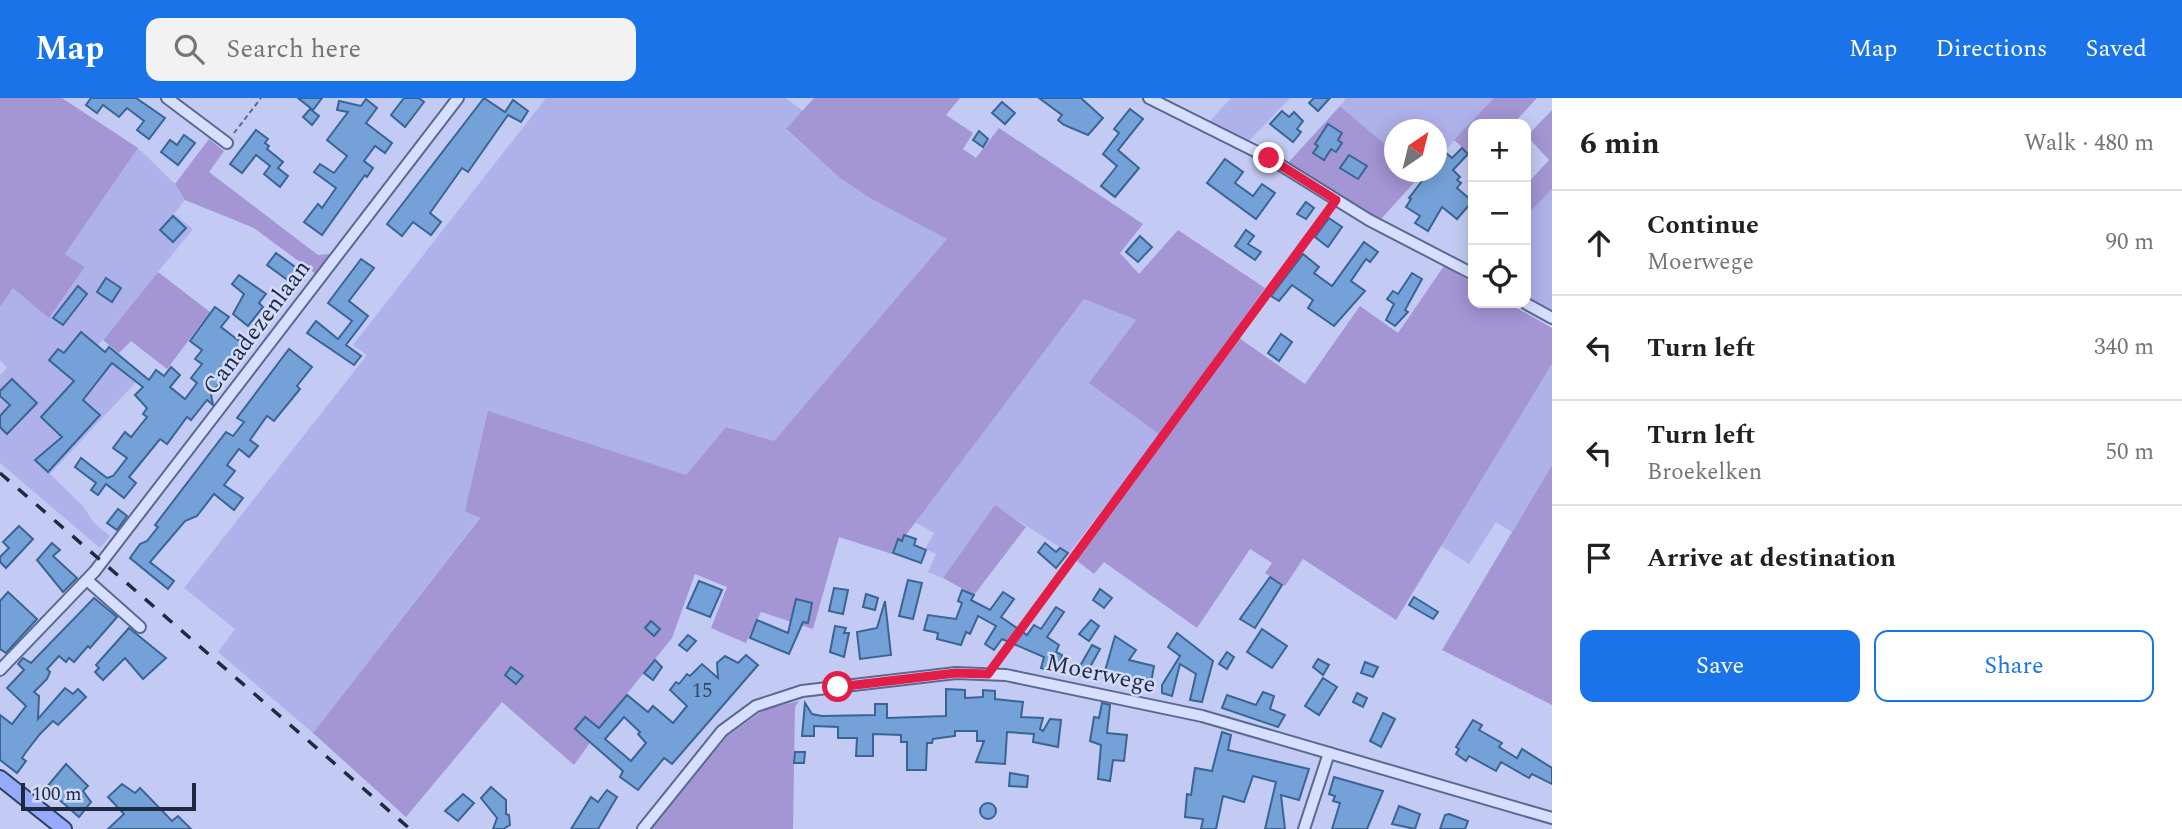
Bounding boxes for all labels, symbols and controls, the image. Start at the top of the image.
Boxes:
search box [146,18,636,81]
text: Map [35,24,104,74]
text: Search here [226,29,361,69]
icon: search [170,30,208,68]
text: Map [1849,31,1897,67]
text: Directions [1935,31,2047,67]
text: Saved [2085,31,2147,67]
north arrow [1384,119,1447,182]
map controls [1468,119,1531,308]
button: + [1468,119,1531,182]
text: 6 min [1580,121,1660,167]
text: Walk · 480 m [2024,126,2154,161]
route end [1253,142,1284,173]
button: − [1468,182,1531,245]
text: Continue [1647,205,1759,245]
icon: ahead [1580,224,1618,262]
text: 90 m [2105,225,2154,260]
button: locate [1468,245,1531,308]
text: Moerwege [1647,245,1754,280]
street label: Canadezenlaan [194,252,320,403]
text: Turn left [1647,328,1755,368]
icon: left [1580,329,1618,367]
text: 340 m [2094,330,2154,365]
text: Turn left [1647,415,1755,455]
icon: left [1580,434,1618,472]
text: 50 m [2105,435,2154,470]
text: Broekelken [1647,455,1762,490]
text: Arrive at destination [1647,538,1896,578]
icon: arrive [1580,539,1618,577]
button: Save [1580,630,1860,702]
button: Share [1874,630,2154,702]
street label: Moerwege [1043,645,1159,703]
route start [822,671,853,702]
house number: 15 [692,675,713,707]
scale bar [21,780,196,812]
text: 100 m [32,780,82,809]

